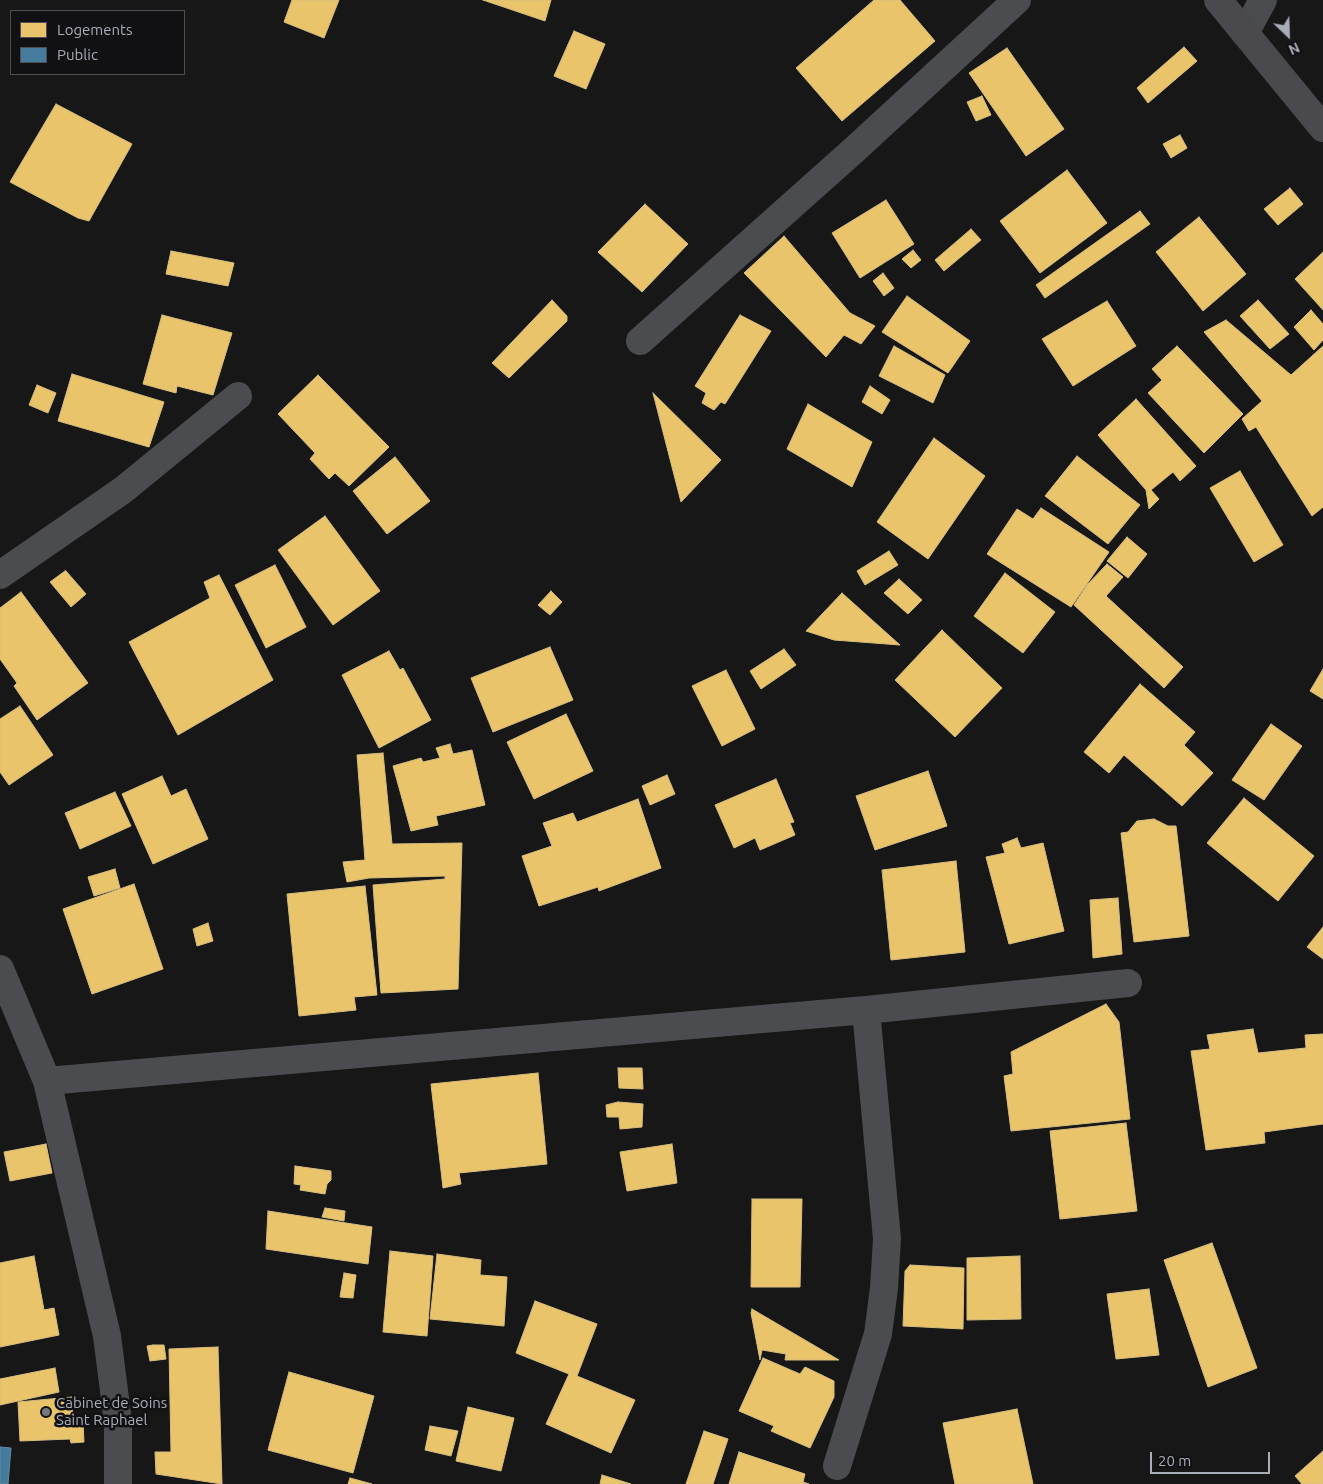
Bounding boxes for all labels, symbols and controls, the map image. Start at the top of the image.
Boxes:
legend [10,10,185,75]
north arrow [1263,10,1313,60]
text: Logements [57,21,133,38]
text: N [1286,39,1302,58]
text: Public [57,46,98,63]
place label: Cabinet de Soins Saint Raphael [56,1394,167,1429]
marker: Cabinet de Soins Saint Raphael [40,1406,52,1418]
scale bar [1153,1442,1273,1474]
text: 20 m [1158,1452,1191,1469]

